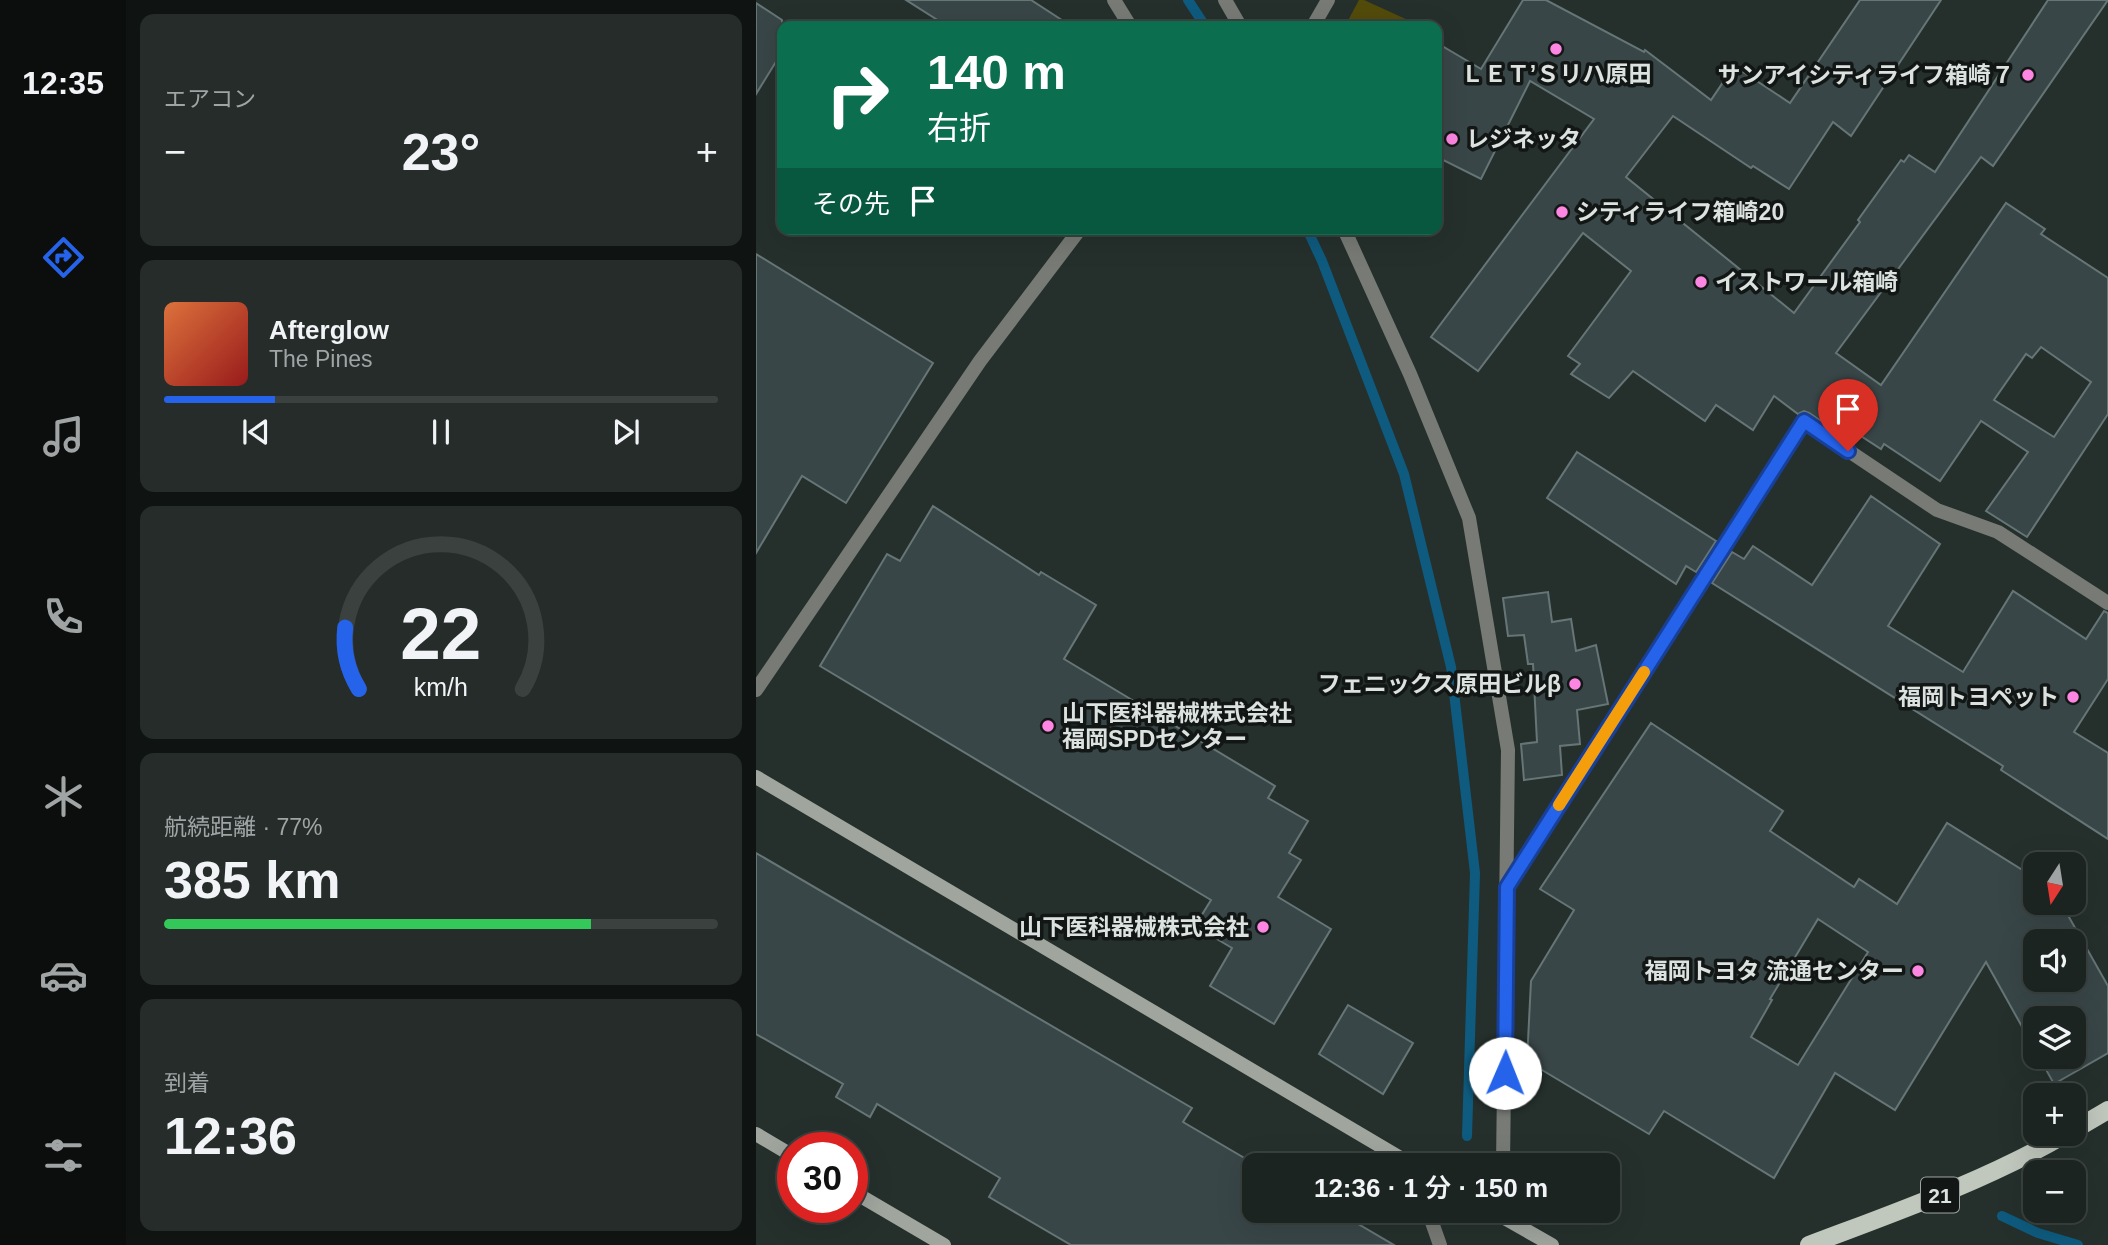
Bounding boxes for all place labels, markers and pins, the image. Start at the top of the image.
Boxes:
marker: ＬＥＴ’Ｓリハ原田 [1548,41,1564,57]
place label: ＬＥＴ’Ｓリハ原田 [1461,61,1651,87]
place label: サンアイシティライフ箱崎７ [1718,62,2014,88]
marker: サンアイシティライフ箱崎７ [2020,67,2036,83]
place label: レジネッタ [1466,126,1581,152]
marker: レジネッタ [1444,131,1460,147]
place label: シティライフ箱崎20 [1576,199,1784,225]
marker: シティライフ箱崎20 [1554,204,1570,220]
place label: イストワール箱崎 [1715,269,1898,295]
marker: イストワール箱崎 [1693,274,1709,290]
pin [1818,379,1878,451]
place label: フェニックス原田ビルβ [1318,671,1561,697]
marker: フェニックス原田ビルβ [1567,676,1583,692]
place label: 福岡トヨペット [1898,684,2059,710]
marker: 福岡トヨペット [2065,689,2081,705]
place label: 山下医科器械株式会社 福岡SPDセンター [1062,700,1292,752]
marker: 山下医科器械株式会社 福岡SPDセンター [1040,718,1056,734]
place label: 山下医科器械株式会社 [1019,914,1249,940]
marker: 山下医科器械株式会社 [1255,919,1271,935]
place label: 福岡トヨタ 流通センター [1645,958,1904,984]
marker: 福岡トヨタ 流通センター [1910,963,1926,979]

